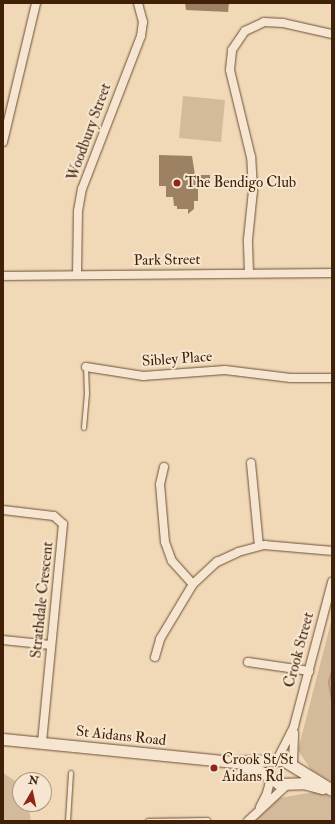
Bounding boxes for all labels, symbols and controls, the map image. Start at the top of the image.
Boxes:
street label: Woodbury Street [63,81,115,183]
place label: The Bendigo Club [185,174,296,192]
marker: The Bendigo Club [172,178,182,188]
street label: Park Street [134,250,200,270]
street label: Sibley Place [141,348,213,370]
street label: Strathdale Crescent [27,541,57,659]
street label: Crook Street [280,610,318,690]
street label: St Aidans Road [75,722,167,750]
place label: Crook St/St Aidans Rd [222,750,293,785]
marker: Crook St/St Aidans Rd [209,763,219,773]
north arrow [12,772,52,812]
text: N [28,773,40,788]

